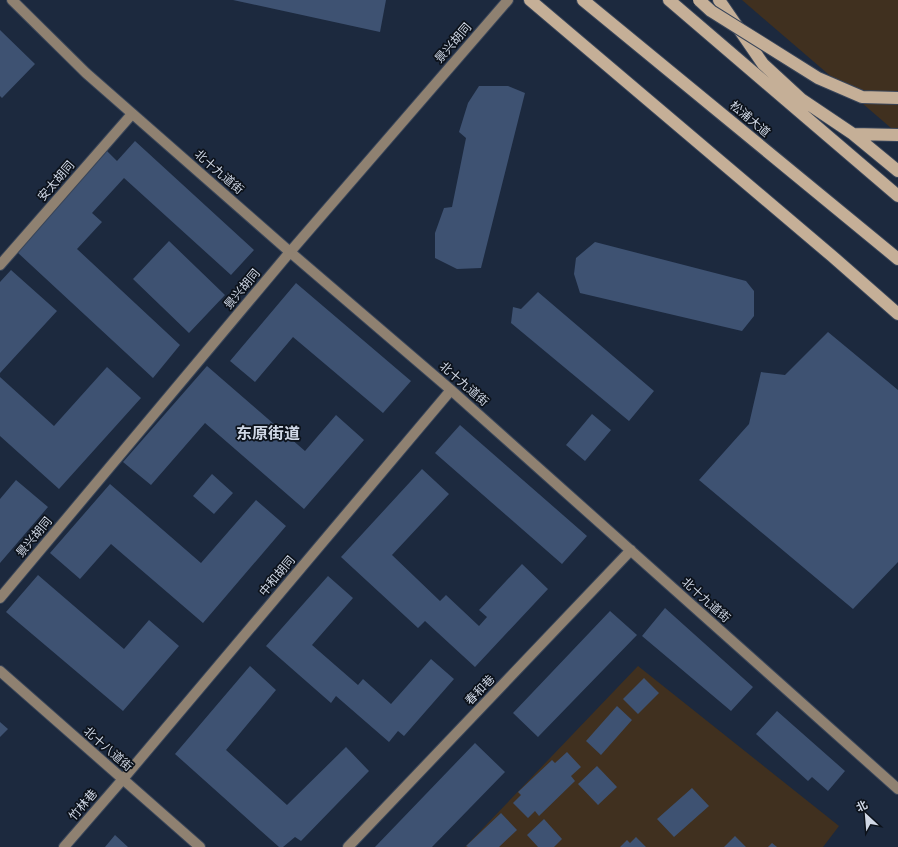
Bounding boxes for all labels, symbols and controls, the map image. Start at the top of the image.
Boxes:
street label: 景兴胡同 [430,19,475,66]
street label: 松浦大道 [726,97,774,141]
street label: 北十九道街 [191,146,248,198]
street label: 安太胡同 [33,157,78,204]
street label: 景兴胡同 [220,265,264,313]
street label: 北十九道街 [436,358,493,410]
district label: 东原街道 [236,422,300,444]
street label: 景兴胡同 [12,513,56,561]
street label: 中和胡同 [255,552,299,600]
street label: 北十九道街 [678,573,734,626]
street label: 春和巷 [461,671,498,709]
street label: 北十八道街 [80,723,137,775]
street label: 竹林巷 [64,786,101,824]
north arrow [846,795,886,835]
text: 北 [853,796,870,815]

